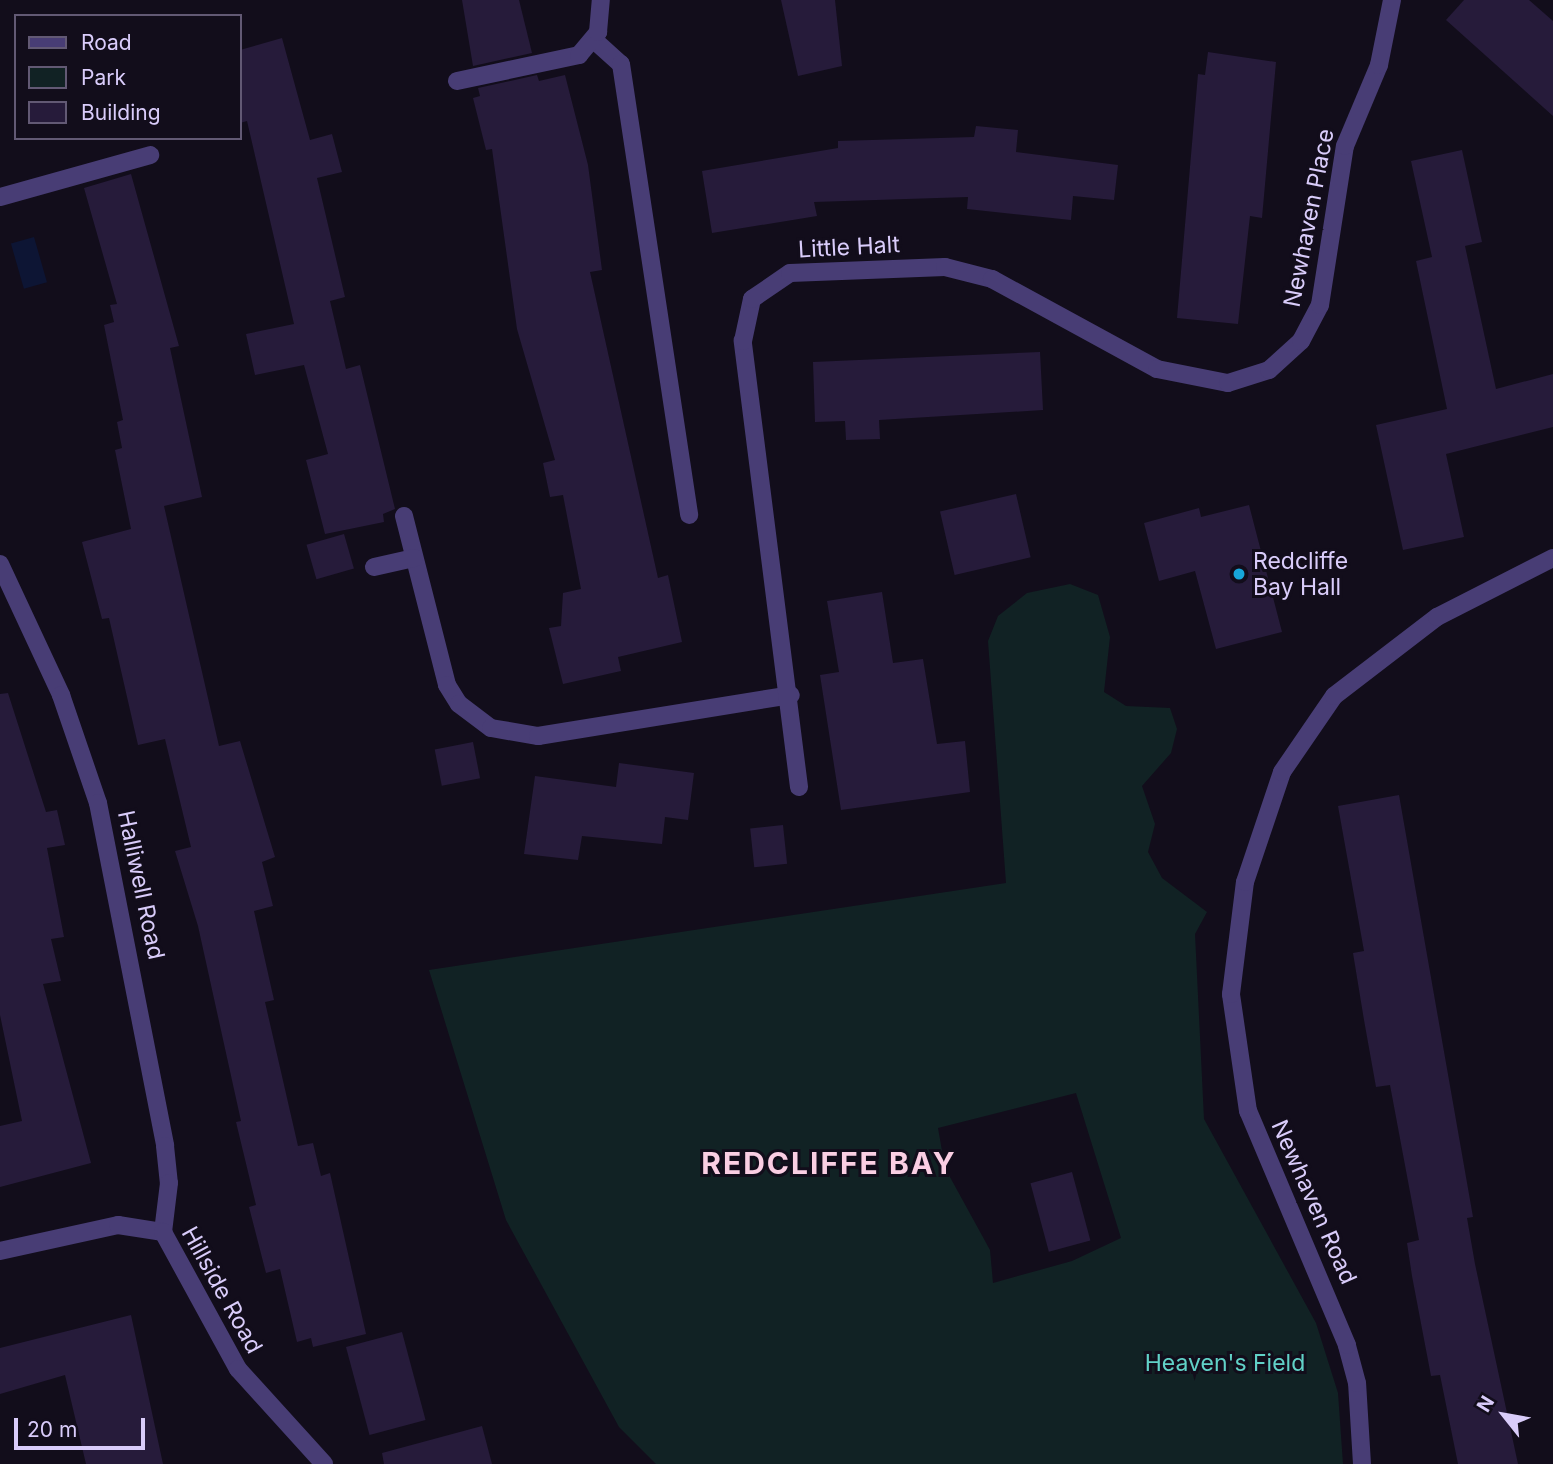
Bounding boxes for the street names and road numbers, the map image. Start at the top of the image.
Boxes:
street label: Newhaven Place [1278,127,1340,309]
street label: Little Halt [797,231,901,263]
street label: Halliwell Road [112,808,170,962]
street label: Newhaven Road [1265,1116,1363,1288]
street label: Hillside Road [176,1222,268,1358]

